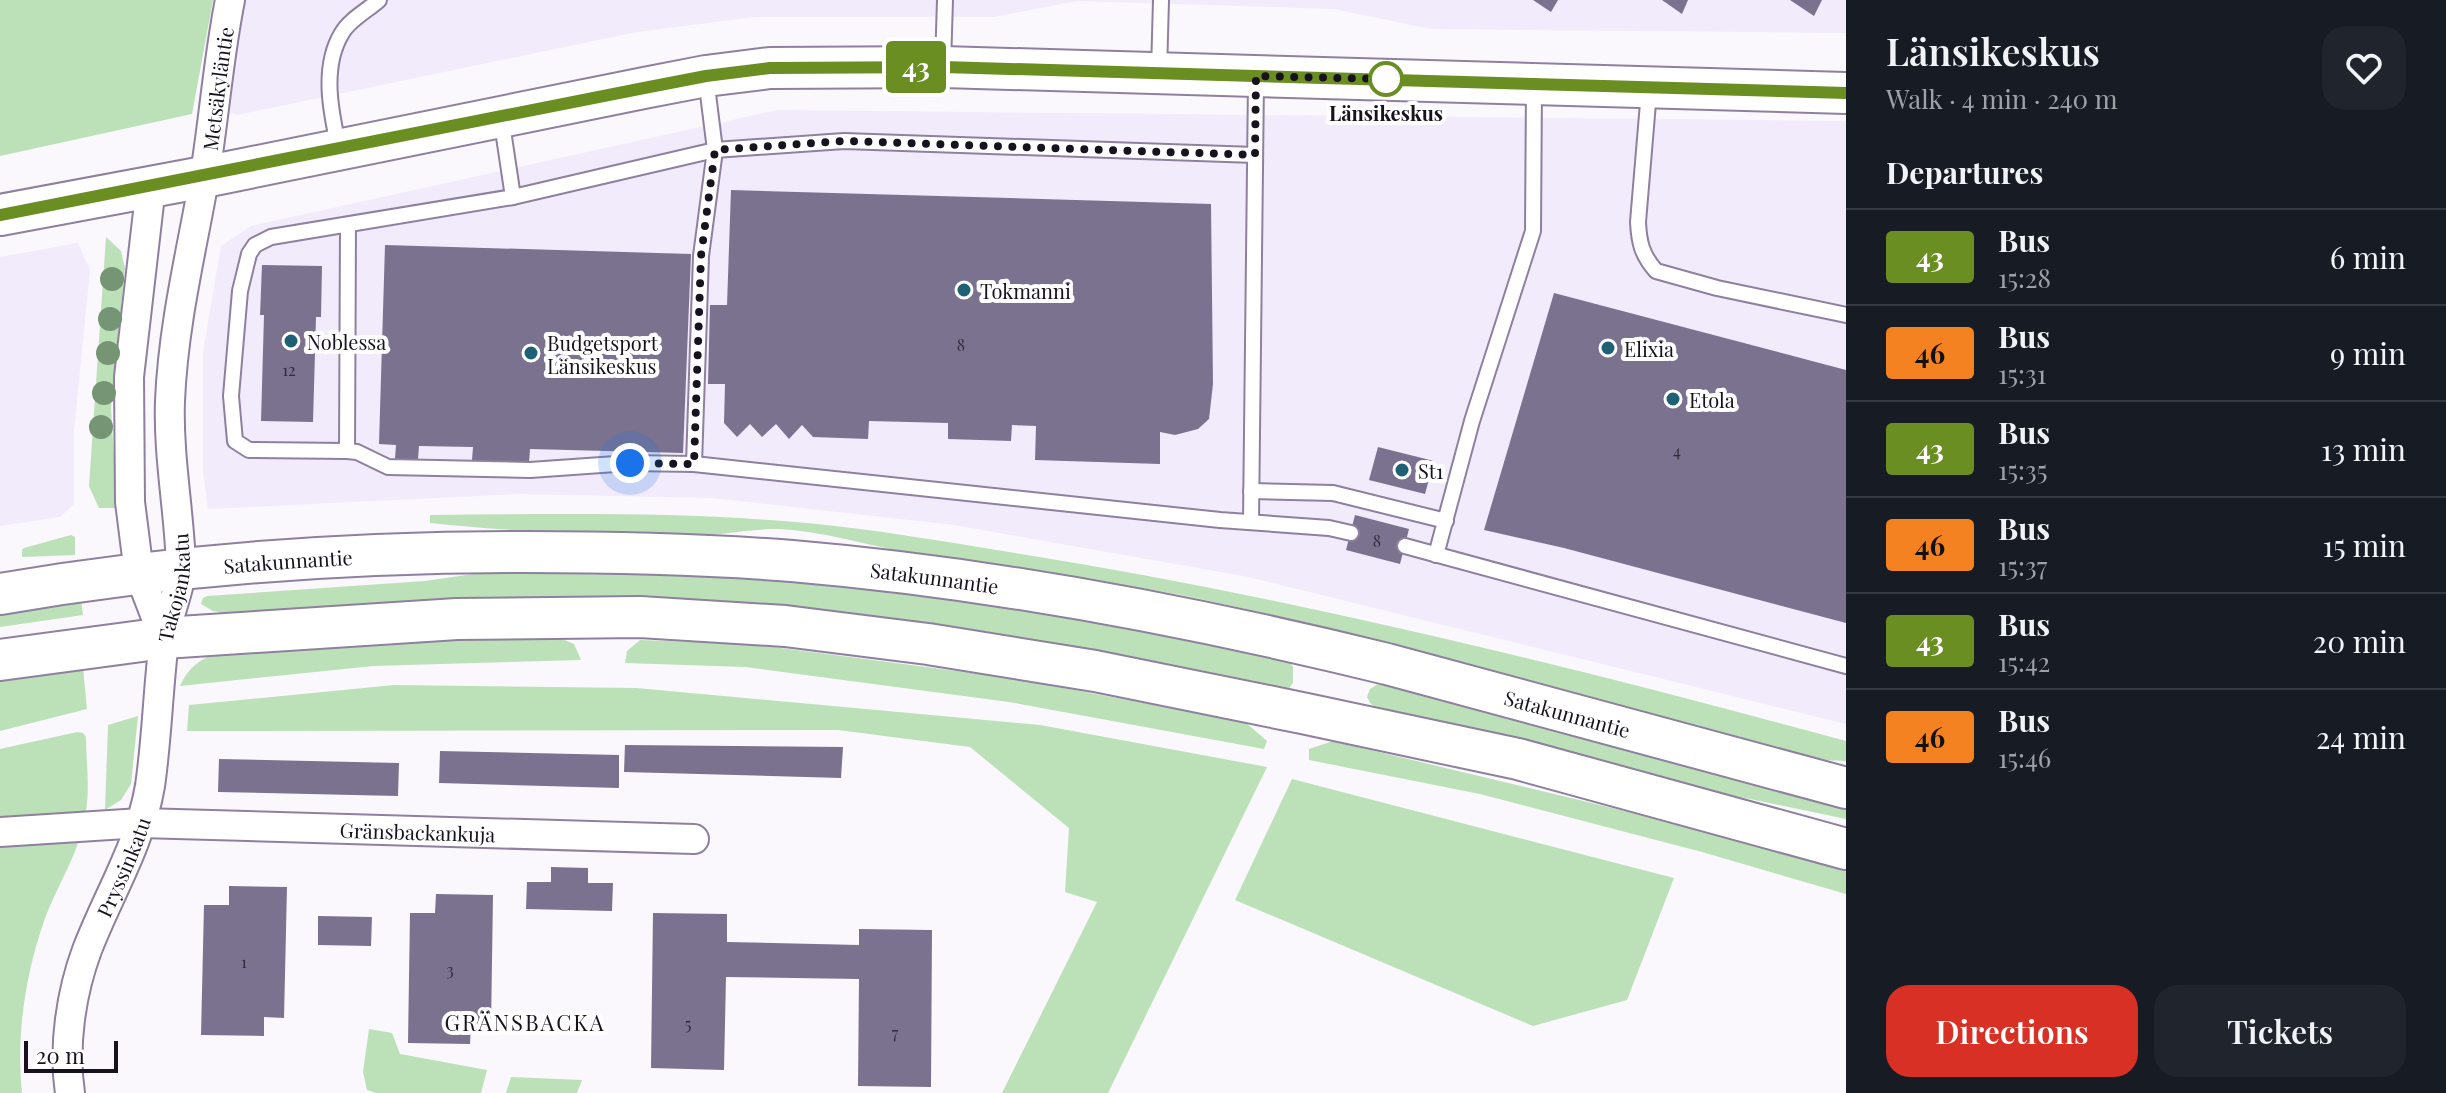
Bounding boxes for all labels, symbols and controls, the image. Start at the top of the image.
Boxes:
street label: Metsäkyläntie [195,25,238,152]
text: Länsikeskus [1886,25,2100,76]
button: heart [2322,26,2406,110]
line badge: 43 [880,41,952,93]
text: 43 [902,48,930,85]
marker: Länsikeskus [1369,62,1403,96]
text: Walk · 4 min · 240 m [1886,81,2118,116]
place label: Länsikeskus [1329,99,1443,126]
text: Departures [1886,152,2043,192]
text: Bus [1998,220,2050,260]
text: 6 min [2330,237,2406,277]
text: 43 [1916,238,1944,275]
text: 15:28 [1998,260,2051,295]
place label: Tokmanni [980,277,1071,304]
marker: Tokmanni [955,281,973,299]
text: Bus [1998,316,2050,356]
place label: Noblessa [307,328,386,355]
place label: Budgetsport Länsikeskus [547,329,659,379]
marker: Noblessa [282,332,300,350]
text: 9 min [2330,333,2406,373]
house number: 8 [957,334,965,355]
text: 46 [1915,334,1945,371]
place label: Elixia [1624,335,1674,362]
marker: Elixia [1599,339,1617,357]
marker: Budgetsport Länsikeskus [522,344,540,362]
text: 15:31 [1998,356,2046,391]
house number: 12 [282,359,296,380]
place label: Etola [1689,386,1735,413]
marker: Etola [1664,390,1682,408]
text: Bus [1998,412,2050,452]
text: 13 min [2321,429,2406,469]
text: 43 [1916,430,1944,467]
house number: 4 [1673,440,1681,461]
your location [610,443,650,483]
text: 15:35 [1998,452,2048,487]
place label: St1 [1418,457,1443,484]
marker: St1 [1393,461,1411,479]
text: Bus [1998,508,2050,548]
text: 15 min [2322,525,2406,565]
text: 46 [1915,526,1945,563]
house number: 8 [1373,530,1381,551]
street label: Takojankatu [150,532,195,644]
street label: Satakunnantie [222,543,353,578]
text: 15:37 [1998,548,2047,583]
street label: Satakunnantie [869,555,1001,599]
text: Bus [1998,604,2050,644]
text: 20 min [2313,621,2406,661]
text: 43 [1916,622,1944,659]
text: 15:42 [1998,644,2050,679]
street label: Satakunnantie [1502,683,1634,743]
text: Bus [1998,700,2050,740]
text: 24 min [2316,717,2406,757]
text: 46 [1915,718,1945,755]
text: 15:46 [1998,740,2051,775]
street label: Pryssinkatu [89,813,155,921]
street label: Gränsbackankuja [339,815,496,847]
house number: 1 [241,951,247,972]
house number: 3 [446,959,454,980]
button: Directions [1886,985,2138,1077]
button: Tickets [2154,985,2406,1077]
district label: GRÄNSBACKA [444,1007,606,1037]
house number: 5 [685,1013,691,1034]
house number: 7 [892,1022,899,1043]
scale bar [24,1037,118,1073]
text: 20 m [36,1040,85,1070]

